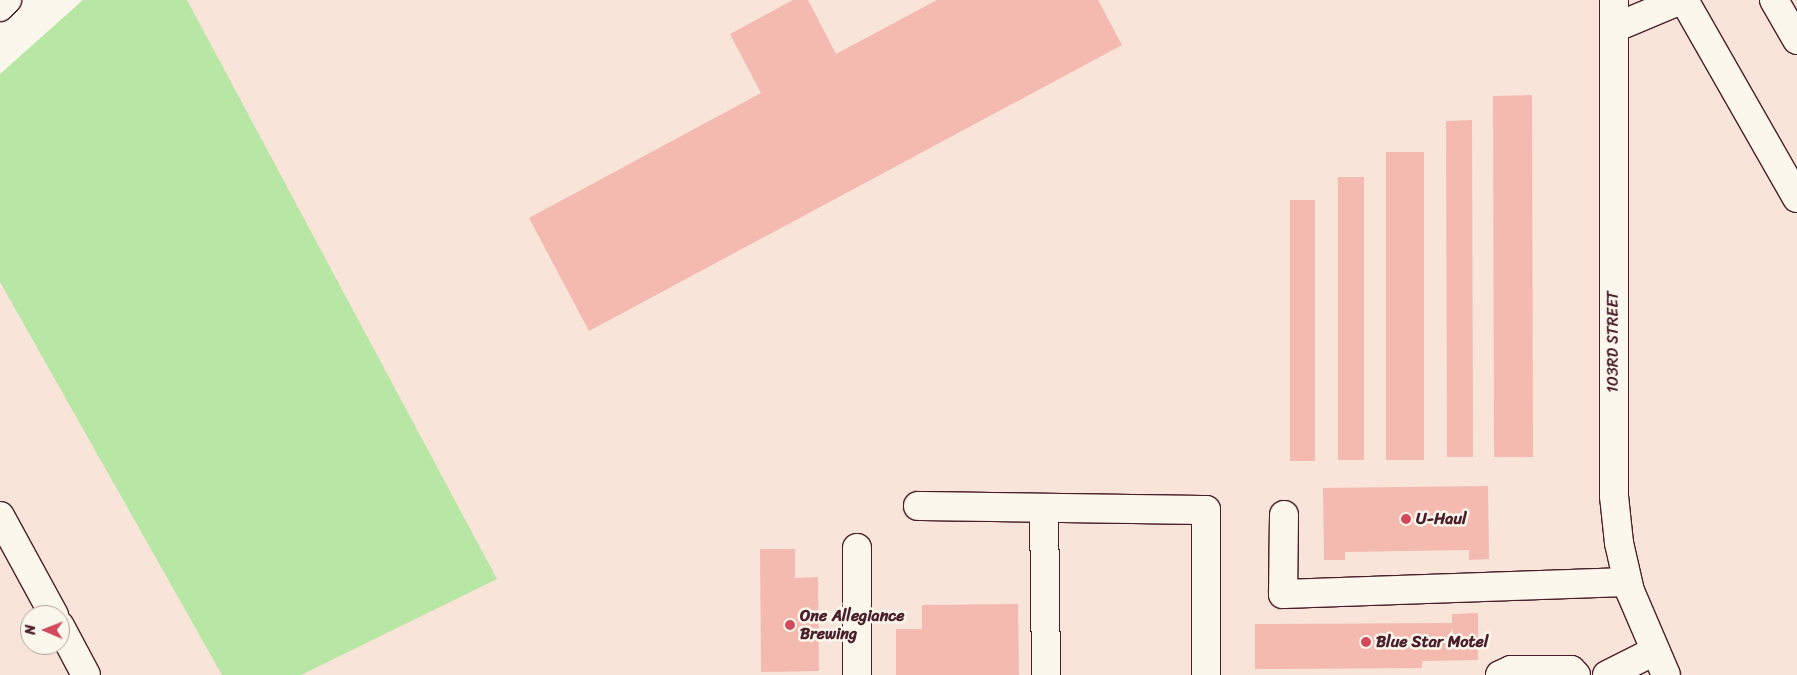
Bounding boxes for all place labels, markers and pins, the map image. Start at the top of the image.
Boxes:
place label: U-Haul [1416,509,1467,529]
marker: U-Haul [1400,513,1412,525]
place label: One Allegiance Brewing [800,606,905,644]
marker: One Allegiance Brewing [784,619,796,631]
place label: Blue Star Motel [1376,632,1488,652]
marker: Blue Star Motel [1360,636,1372,648]

